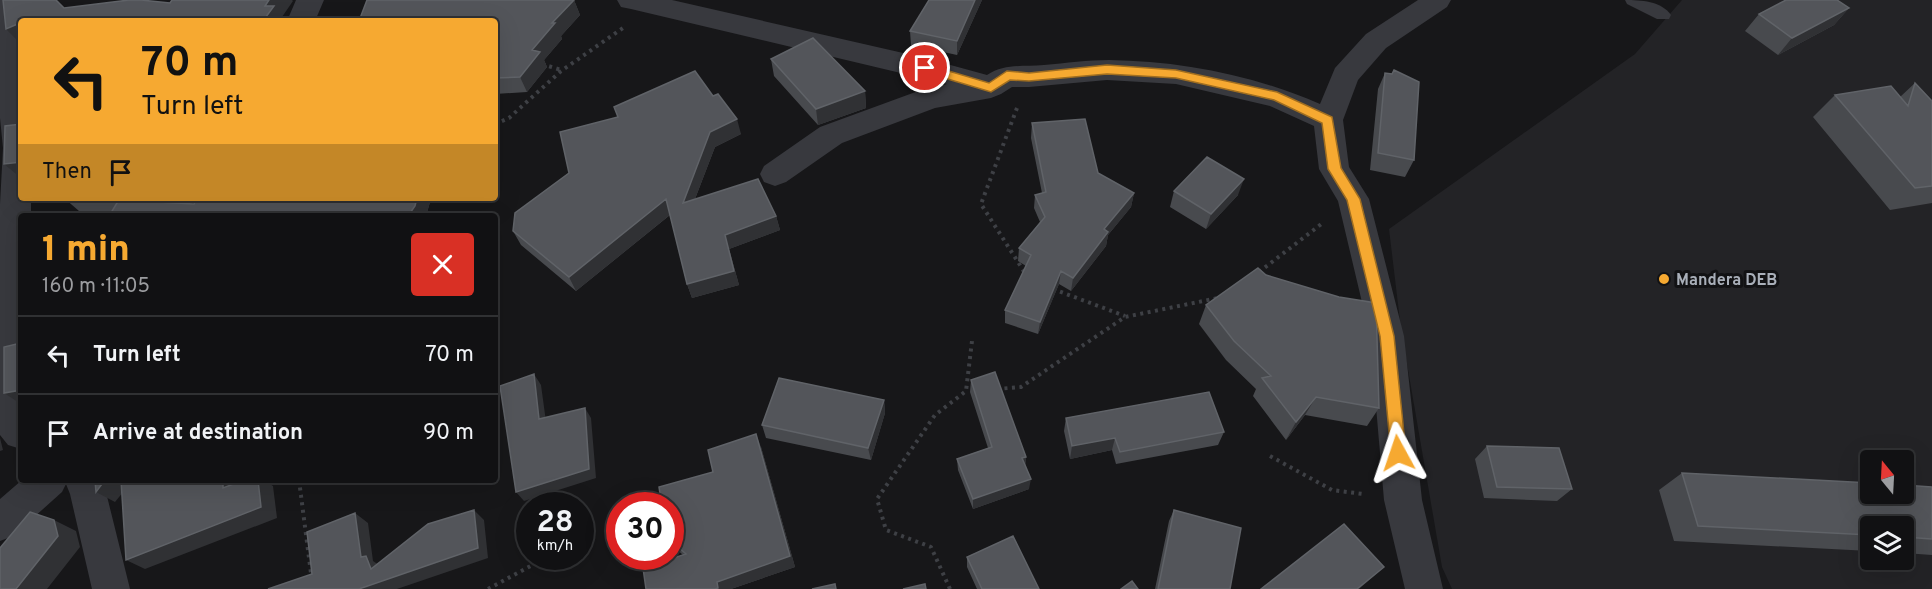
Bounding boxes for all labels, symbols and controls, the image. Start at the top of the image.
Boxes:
text: 70 m [141,38,239,91]
icon: left [42,42,120,120]
pin [899,42,950,93]
icon: arrive [908,51,941,84]
text: Turn left [141,90,243,124]
icon: arrive [104,156,137,189]
text: Then [42,159,92,186]
text: 1 min [42,228,130,274]
button: close [411,233,474,296]
place label: Mandera DEB [1676,271,1777,291]
marker: Mandera DEB [1657,272,1671,286]
text: 160 m · 11:05 [42,274,150,300]
icon: left [42,339,75,372]
text: Turn left [93,342,181,369]
text: 70 m [425,342,474,369]
icon: arrive [42,417,75,450]
text: Arrive at destination [93,420,303,447]
text: 90 m [423,420,474,447]
position arrow [1366,421,1430,485]
north arrow [1860,450,1914,504]
map controls [1860,450,1914,570]
speed limit sign: 30 [606,492,684,570]
text: 28 [536,505,574,542]
button: layers [1860,516,1914,570]
text: km/h [537,537,573,556]

